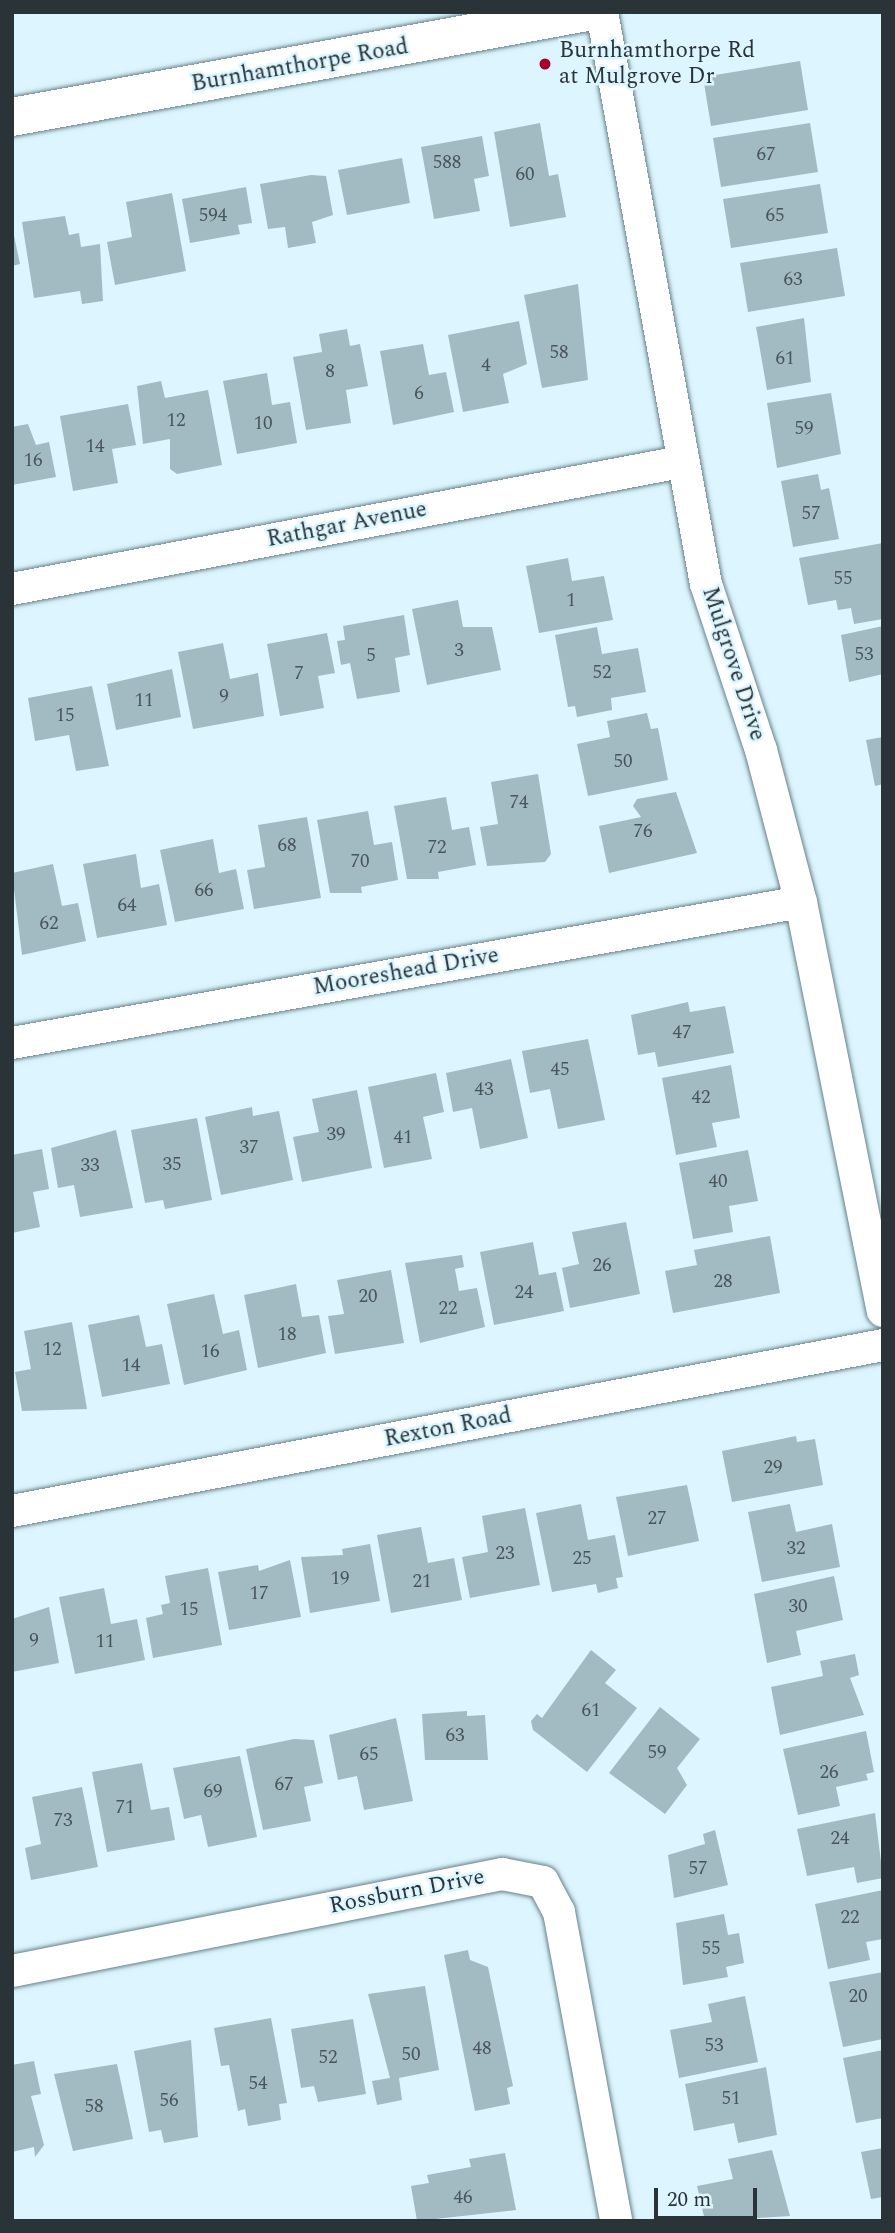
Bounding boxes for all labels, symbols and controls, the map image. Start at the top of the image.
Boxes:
street label: Burnhamthorpe Road [189,33,411,99]
place label: Burnhamthorpe Rd at Mulgrove Dr [559,37,755,91]
marker: Burnhamthorpe Rd at Mulgrove Dr [537,56,553,72]
house number: 67 [757,144,775,166]
house number: 588 [433,152,461,174]
house number: 60 [516,164,534,186]
house number: 594 [199,205,227,227]
house number: 65 [766,205,784,227]
house number: 63 [784,269,802,291]
house number: 58 [550,342,568,364]
house number: 61 [776,348,794,370]
house number: 4 [481,355,491,377]
house number: 8 [325,361,335,383]
house number: 6 [414,383,424,405]
house number: 12 [167,410,185,432]
house number: 10 [254,413,272,435]
house number: 59 [795,418,813,440]
house number: 14 [86,436,104,458]
house number: 16 [24,450,42,472]
street label: Rathgar Avenue [265,496,429,554]
house number: 57 [802,503,820,525]
house number: 55 [834,568,852,590]
street label: Mulgrove Drive [695,584,771,744]
house number: 1 [566,590,576,612]
house number: 3 [454,640,464,662]
house number: 53 [855,644,873,666]
house number: 5 [366,645,376,667]
house number: 52 [593,662,611,684]
house number: 7 [294,663,304,685]
house number: 9 [219,686,229,708]
house number: 11 [135,690,153,712]
house number: 15 [56,705,74,727]
house number: 50 [614,751,632,773]
house number: 74 [510,792,528,814]
house number: 76 [634,821,652,843]
house number: 68 [278,835,296,857]
house number: 72 [428,837,446,859]
house number: 70 [351,851,369,873]
house number: 66 [195,880,213,902]
house number: 64 [118,895,136,917]
house number: 62 [40,913,58,935]
street label: Mooreshead Drive [311,942,501,1002]
house number: 47 [673,1022,691,1044]
house number: 45 [551,1059,569,1081]
house number: 43 [475,1079,493,1101]
house number: 42 [692,1087,710,1109]
house number: 39 [327,1124,345,1146]
house number: 41 [394,1127,412,1149]
house number: 37 [240,1137,258,1159]
house number: 35 [163,1154,181,1176]
house number: 33 [81,1155,99,1177]
house number: 40 [709,1171,727,1193]
house number: 26 [593,1255,611,1277]
house number: 28 [714,1271,732,1293]
house number: 24 [515,1282,533,1304]
house number: 20 [359,1286,377,1308]
house number: 22 [439,1298,457,1320]
house number: 18 [278,1324,296,1346]
house number: 12 [43,1339,61,1361]
house number: 16 [201,1341,219,1363]
house number: 14 [122,1355,140,1377]
street label: Rexton Road [382,1402,514,1454]
house number: 29 [764,1457,782,1479]
house number: 27 [648,1508,666,1530]
house number: 32 [787,1538,805,1560]
house number: 23 [496,1543,514,1565]
house number: 25 [573,1548,591,1570]
house number: 19 [331,1568,349,1590]
house number: 21 [413,1571,431,1593]
house number: 17 [250,1583,268,1605]
house number: 30 [789,1596,807,1618]
house number: 15 [180,1599,198,1621]
house number: 9 [29,1630,39,1652]
house number: 11 [96,1631,114,1653]
house number: 61 [582,1700,600,1722]
house number: 63 [446,1725,464,1747]
house number: 59 [648,1742,666,1764]
house number: 65 [360,1744,378,1766]
house number: 26 [820,1762,838,1784]
house number: 67 [275,1774,293,1796]
house number: 69 [204,1781,222,1803]
house number: 71 [116,1797,134,1819]
house number: 73 [54,1810,72,1832]
house number: 24 [831,1828,849,1850]
house number: 57 [689,1858,707,1880]
street label: Rossburn Drive [327,1863,487,1921]
house number: 22 [841,1907,859,1929]
house number: 55 [702,1938,720,1960]
house number: 20 [849,1986,867,2008]
house number: 53 [705,2035,723,2057]
house number: 48 [473,2038,491,2060]
house number: 50 [402,2044,420,2066]
house number: 52 [319,2047,337,2069]
house number: 54 [249,2073,267,2095]
house number: 51 [722,2088,740,2110]
house number: 56 [160,2090,178,2112]
house number: 58 [85,2096,103,2118]
scale bar [657,2174,760,2218]
text: 20 m [667,2184,711,2216]
house number: 46 [454,2187,472,2209]

